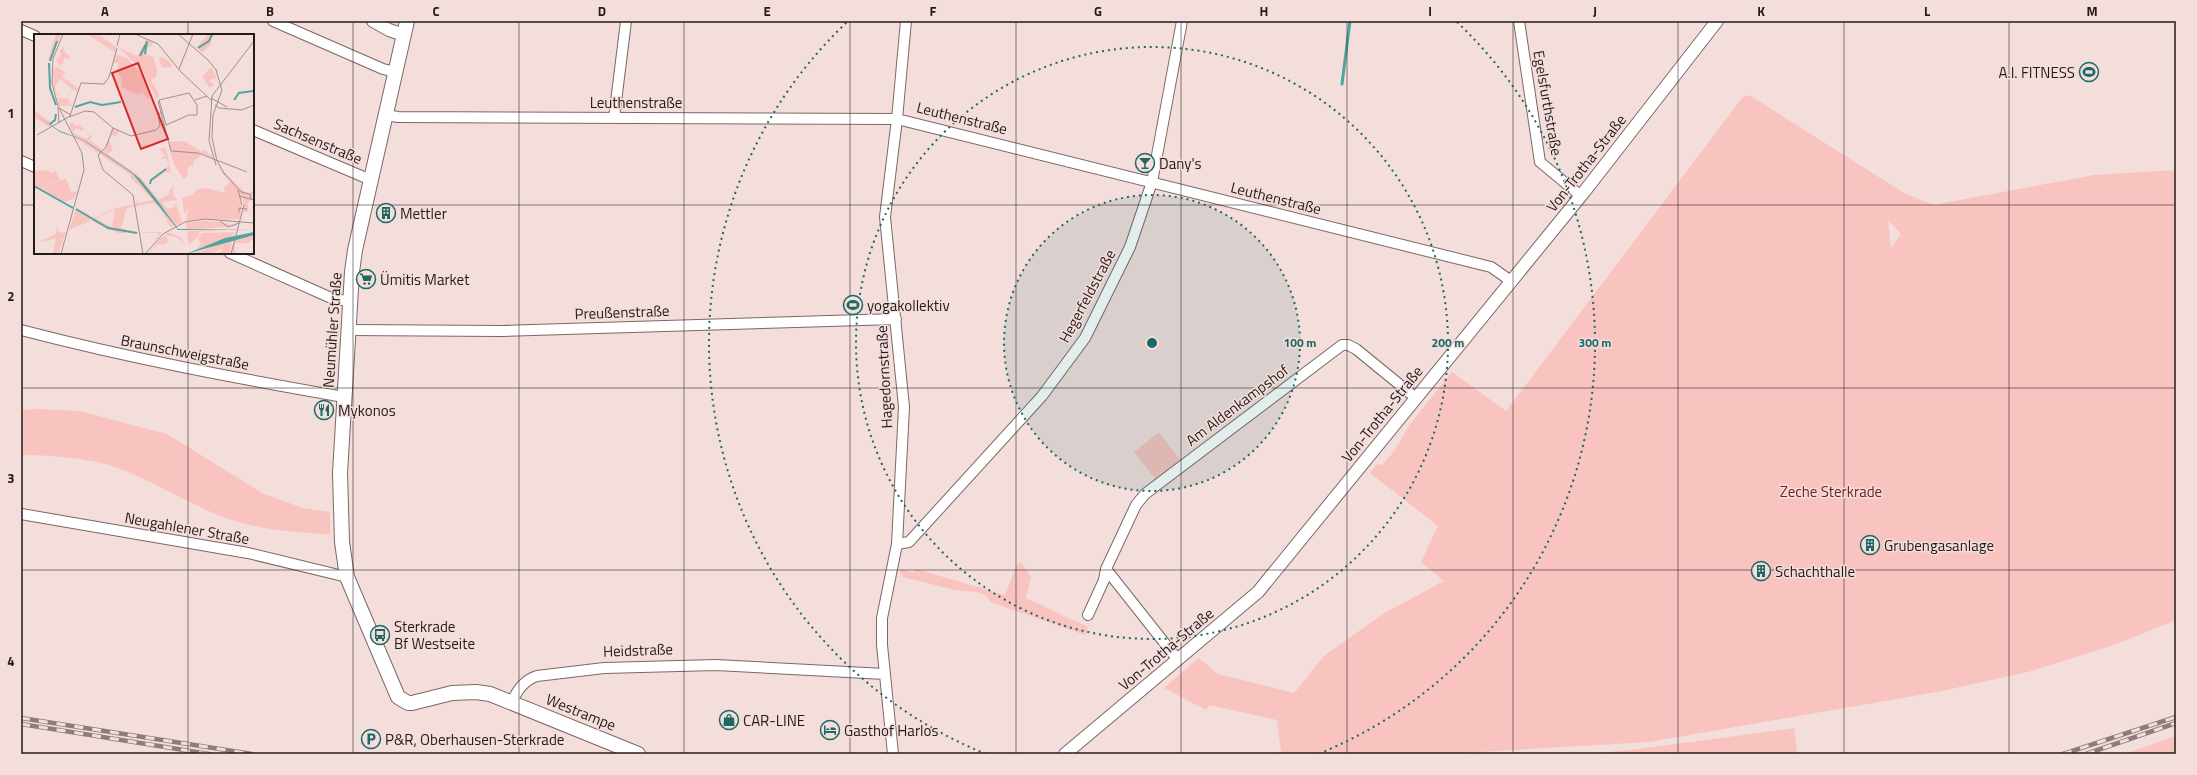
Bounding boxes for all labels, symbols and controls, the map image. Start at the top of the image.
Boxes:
text: A [101,1,109,21]
text: B [266,1,274,21]
text: C [432,1,440,21]
text: D [598,1,606,21]
text: E [763,1,771,21]
text: F [930,1,937,21]
text: G [1094,1,1102,21]
text: H [1260,1,1268,21]
text: I [1428,1,1432,21]
text: J [1593,1,1597,21]
text: K [1757,1,1765,21]
text: L [1924,1,1930,21]
text: M [2086,1,2098,21]
inset map [34,34,254,254]
street label: Egelsfurthstraße [1527,49,1569,157]
place label: A.I. FITNESS [1998,61,2075,84]
sports icon: A.I. FITNESS [2078,61,2100,83]
street label: Leuthenstraße [590,91,682,114]
street label: Leuthenstraße [914,96,1010,140]
text: 1 [7,103,15,123]
street label: Von-Trotha-Straße [1540,109,1632,217]
street label: Sachsenstraße [270,112,366,170]
bar icon: Dany's [1134,152,1156,174]
place label: Dany's [1159,152,1201,175]
street label: Leuthenstraße [1228,176,1324,220]
building icon: Mettler [375,202,397,224]
place label: Mettler [400,202,447,225]
street label: Hegerfeldstraße [1053,245,1121,347]
supermarket icon: Ümitis Market [355,268,377,290]
place label: Ümitis Market [380,268,470,291]
street label: Neumühler Straße [316,271,348,389]
text: 2 [7,286,15,306]
sports icon: yogakollektiv [842,294,864,316]
place label: yogakollektiv [867,294,950,317]
street label: Preußenstraße [574,299,670,325]
street label: Hagedornstraße [870,325,898,429]
street label: Braunschweigstraße [119,328,251,376]
text: 100 m [1284,333,1316,352]
text: 200 m [1432,333,1464,352]
text: 300 m [1579,333,1611,352]
centre of rings [1145,336,1159,350]
street label: Am Aldenkampshof [1181,359,1293,451]
street label: Von-Trotha-Straße [1336,361,1428,467]
restaurant icon: Mykonos [313,399,335,421]
place label: Mykonos [338,399,396,422]
text: 3 [7,468,15,488]
park label: Zeche Sterkrade [1780,480,1882,503]
street label: Neugahlener Straße [123,506,251,550]
building icon: Grubengasanlage [1859,534,1881,556]
place label: Grubengasanlage [1884,534,1994,557]
building icon: Schachthalle [1750,560,1772,582]
place label: Schachthalle [1775,560,1855,583]
street label: Von-Trotha-Straße [1113,602,1219,696]
place label: Sterkrade Bf Westseite [394,615,475,655]
bus stop icon: Sterkrade Bf Westseite [369,624,391,646]
street label: Heidstraße [603,637,673,663]
text: 4 [7,651,15,671]
street label: Westrampe [543,688,619,736]
shop icon: CAR-LINE [718,709,740,731]
place label: CAR-LINE [743,709,805,732]
hotel icon: Gasthof Harlos [819,719,841,741]
place label: Gasthof Harlos [844,719,938,742]
parking icon: P&R, Oberhausen-Sterkrade [360,728,382,750]
place label: P&R, Oberhausen-Sterkrade [385,728,564,751]

